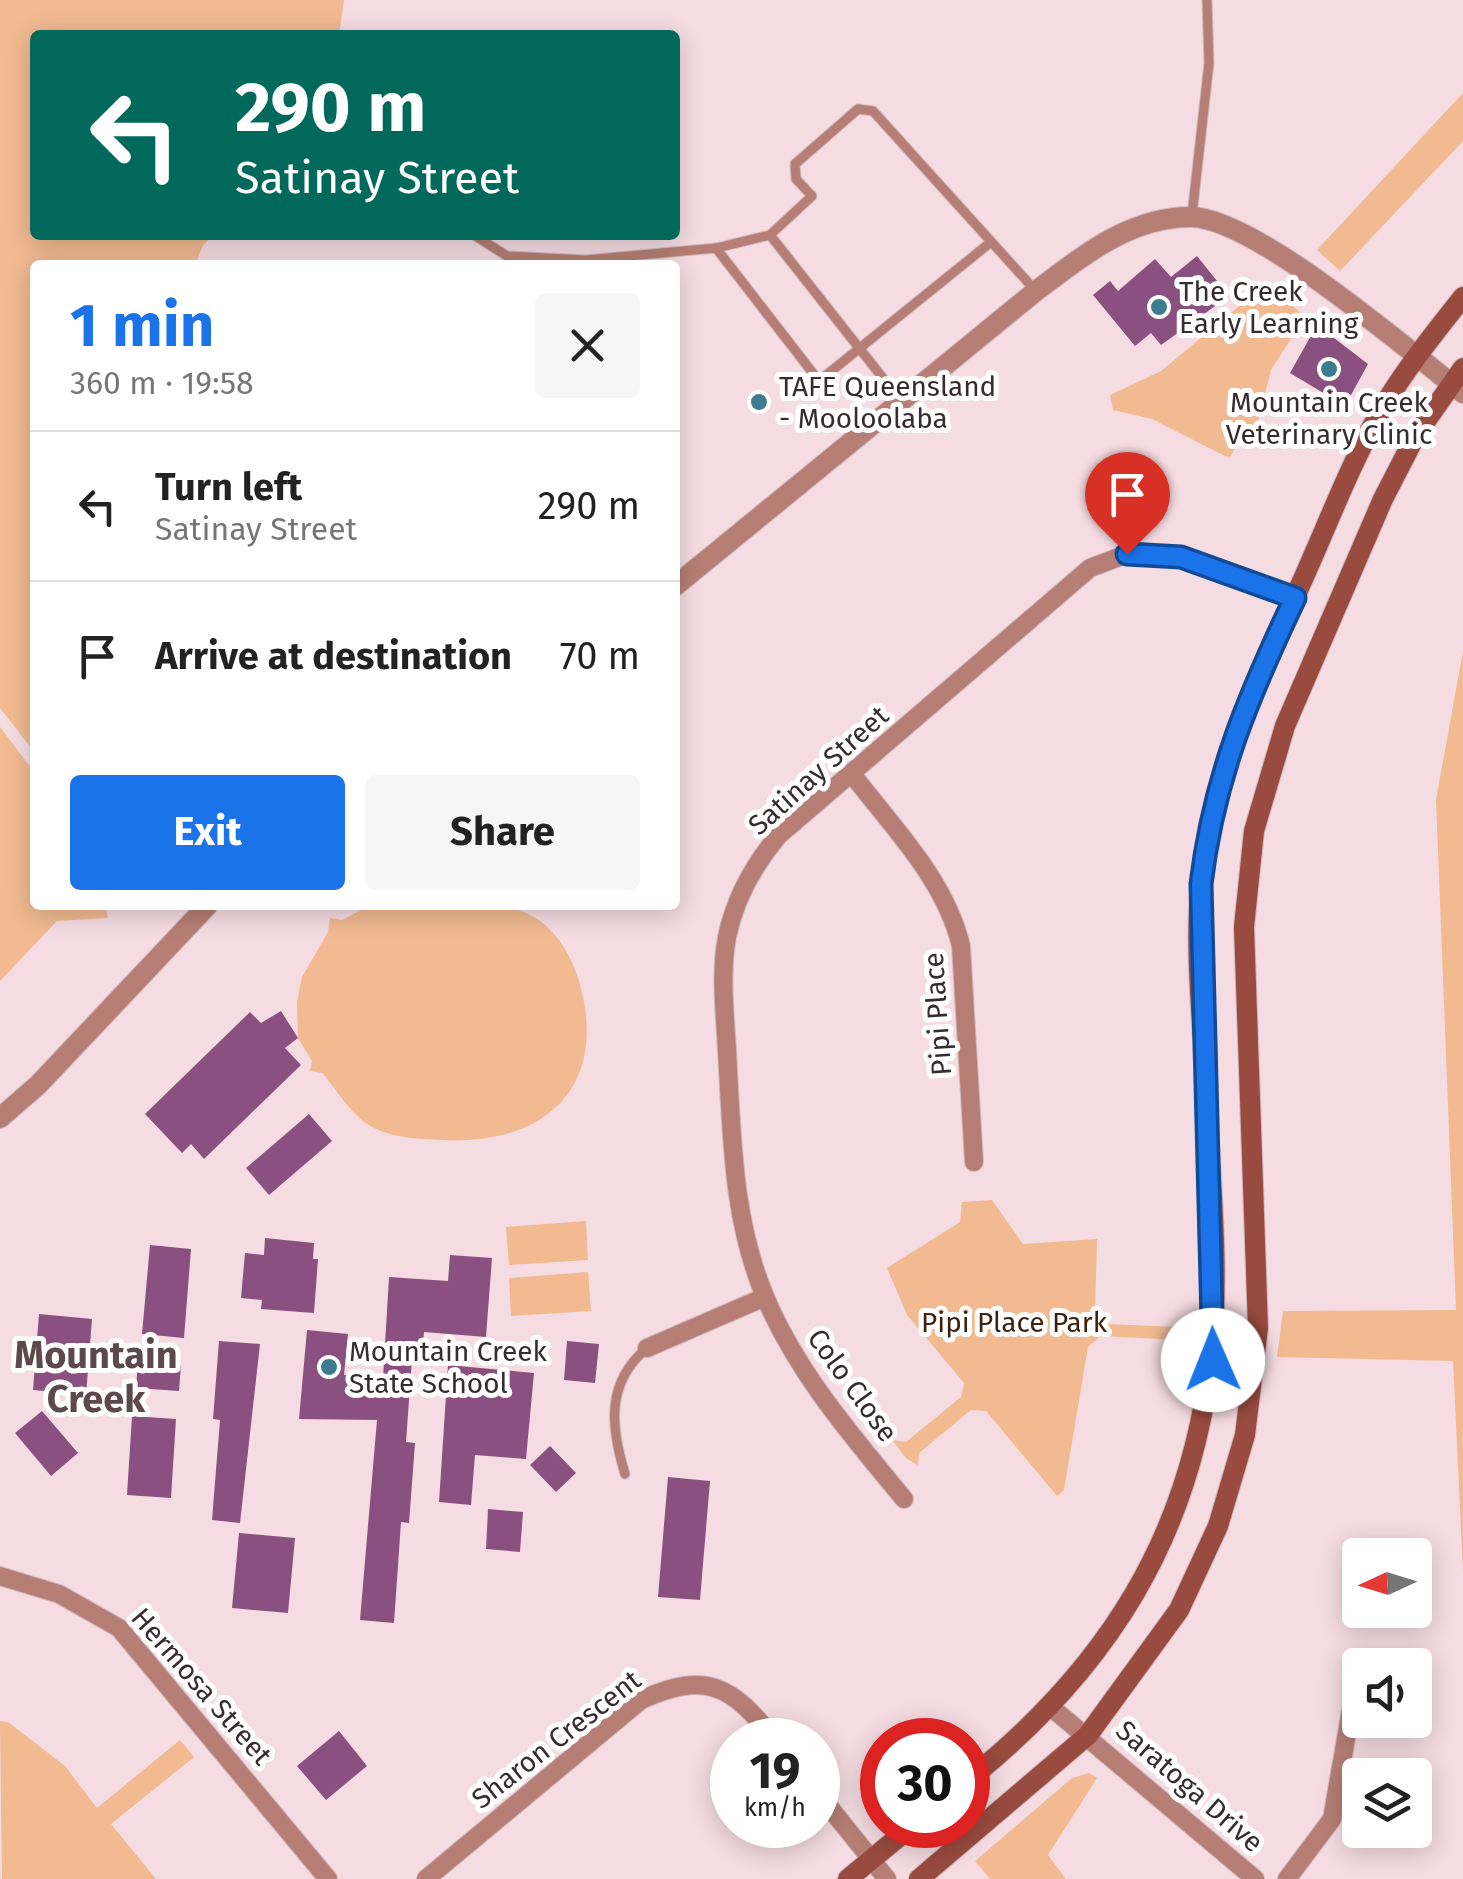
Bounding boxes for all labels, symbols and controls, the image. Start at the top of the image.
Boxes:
text: 290 m [235,66,426,150]
icon: left [70,70,200,200]
text: Satinay Street [235,151,519,205]
place label: The Creek Early Learning [1179,275,1359,340]
text: 1 min [70,290,214,362]
button: close [535,293,640,398]
marker: The Creek Early Learning [1148,296,1170,318]
marker: Mountain Creek Veterinary Clinic [1318,358,1340,380]
text: 360 m · 19:58 [70,364,254,402]
place label: TAFE Queensland - Mooloolaba [779,370,996,435]
place label: Mountain Creek Veterinary Clinic [1226,386,1432,451]
marker: TAFE Queensland - Mooloolaba [748,391,770,413]
pin [1085,452,1170,555]
text: Turn left [155,464,302,510]
icon: arrive [1100,467,1155,522]
icon: left [70,479,125,534]
text: 290 m [538,483,640,529]
text: Satinay Street [155,510,357,548]
icon: arrive [70,629,125,684]
text: Arrive at destination [155,633,512,679]
text: 70 m [560,633,640,679]
street label: Satinay Street [742,698,896,842]
button: Exit [70,775,345,890]
button: Share [365,775,640,890]
street label: Pipi Place [917,951,958,1077]
park label: Pipi Place Park [921,1306,1108,1339]
position arrow [1161,1308,1265,1412]
street label: Colo Close [801,1322,905,1448]
district label: Mountain Creek [14,1332,178,1422]
place label: Mountain Creek State School [349,1335,547,1400]
marker: Mountain Creek State School [318,1356,340,1378]
north arrow [1342,1538,1432,1628]
map controls [1342,1538,1432,1848]
street label: Hermosa Street [125,1601,279,1772]
button: sound [1342,1648,1432,1738]
street label: Sharon Crescent [465,1663,648,1816]
street label: Saratoga Drive [1109,1714,1270,1859]
speed limit sign: 30 [860,1718,990,1848]
text: 19 [749,1741,801,1801]
button: layers [1342,1758,1432,1848]
text: km/h [744,1793,806,1823]

